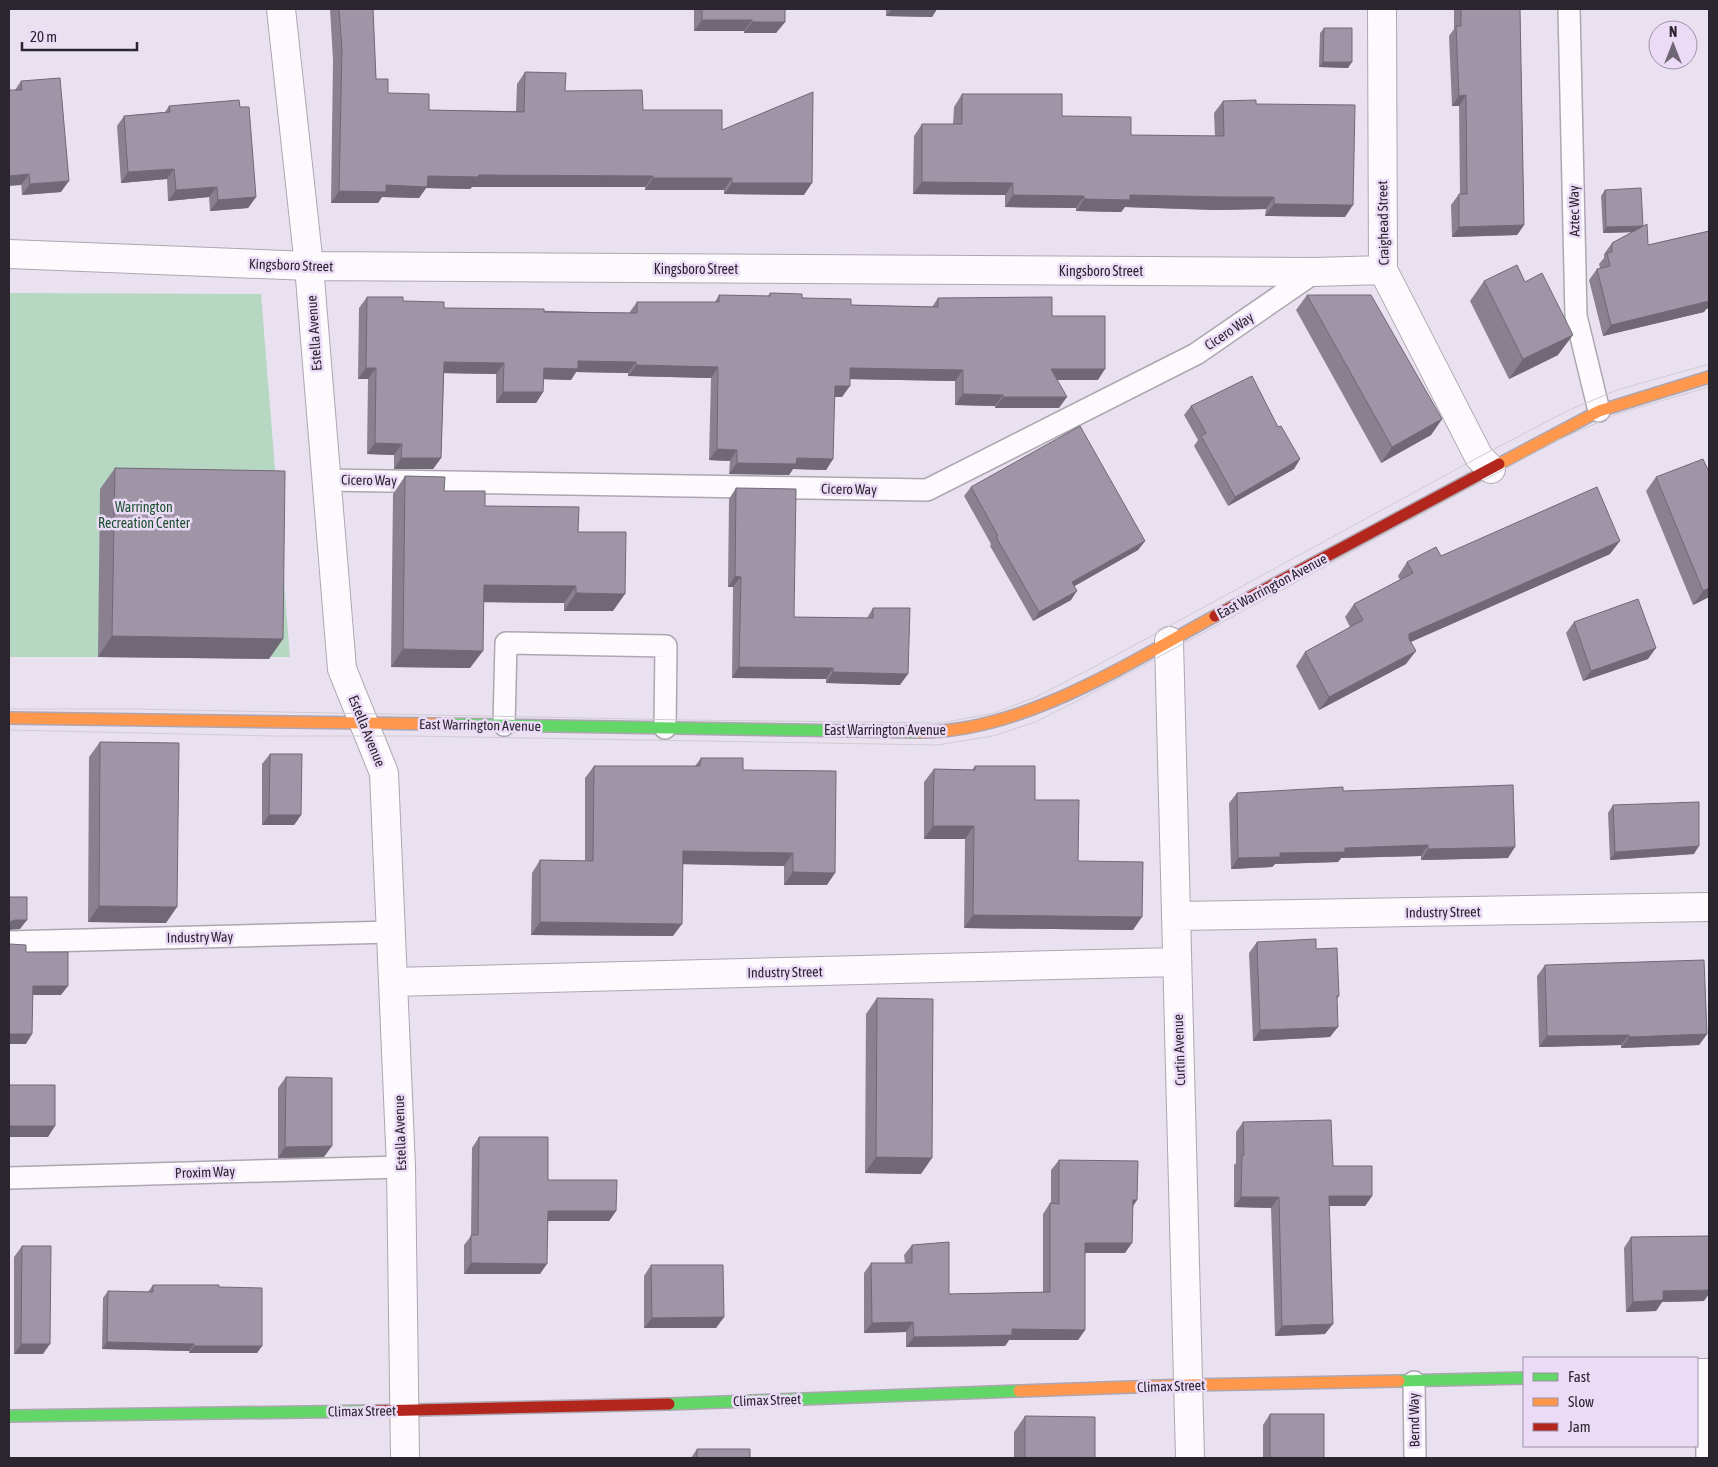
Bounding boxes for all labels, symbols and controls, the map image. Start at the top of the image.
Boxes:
scale bar [22,20,138,52]
north arrow [1648,20,1698,70]
text: N [1669,24,1677,40]
text: 20 m [30,28,57,45]
street label: Craighead Street [1374,180,1392,266]
street label: Aztec Way [1566,185,1582,237]
street label: Kingsboro Street [249,256,333,274]
street label: Kingsboro Street [654,261,738,277]
street label: Kingsboro Street [1059,263,1143,279]
street label: Estella Avenue [303,295,325,371]
street label: Cicero Way [1201,309,1257,353]
street label: Cicero Way [341,472,397,488]
street label: Cicero Way [821,481,877,497]
park label: Warrington Recreation Center [98,499,191,531]
street label: East Warrington Avenue [1214,550,1330,622]
street label: Estella Avenue [345,693,389,769]
street label: East Warrington Avenue [419,716,541,734]
street label: East Warrington Avenue [824,722,946,738]
street label: Industry Street [1405,903,1481,921]
street label: Industry Way [167,928,234,946]
street label: Industry Street [747,963,823,981]
street label: Curtin Avenue [1170,1014,1188,1086]
street label: Estella Avenue [391,1095,409,1171]
street label: Proxim Way [175,1163,236,1181]
legend [1523,1357,1698,1447]
text: Fast [1568,1368,1590,1385]
street label: Climax Street [1137,1377,1205,1395]
street label: Climax Street [733,1391,801,1409]
street label: Bernd Way [1406,1392,1422,1447]
text: Slow [1568,1393,1594,1410]
street label: Climax Street [328,1402,396,1420]
text: Jam [1568,1418,1591,1435]

